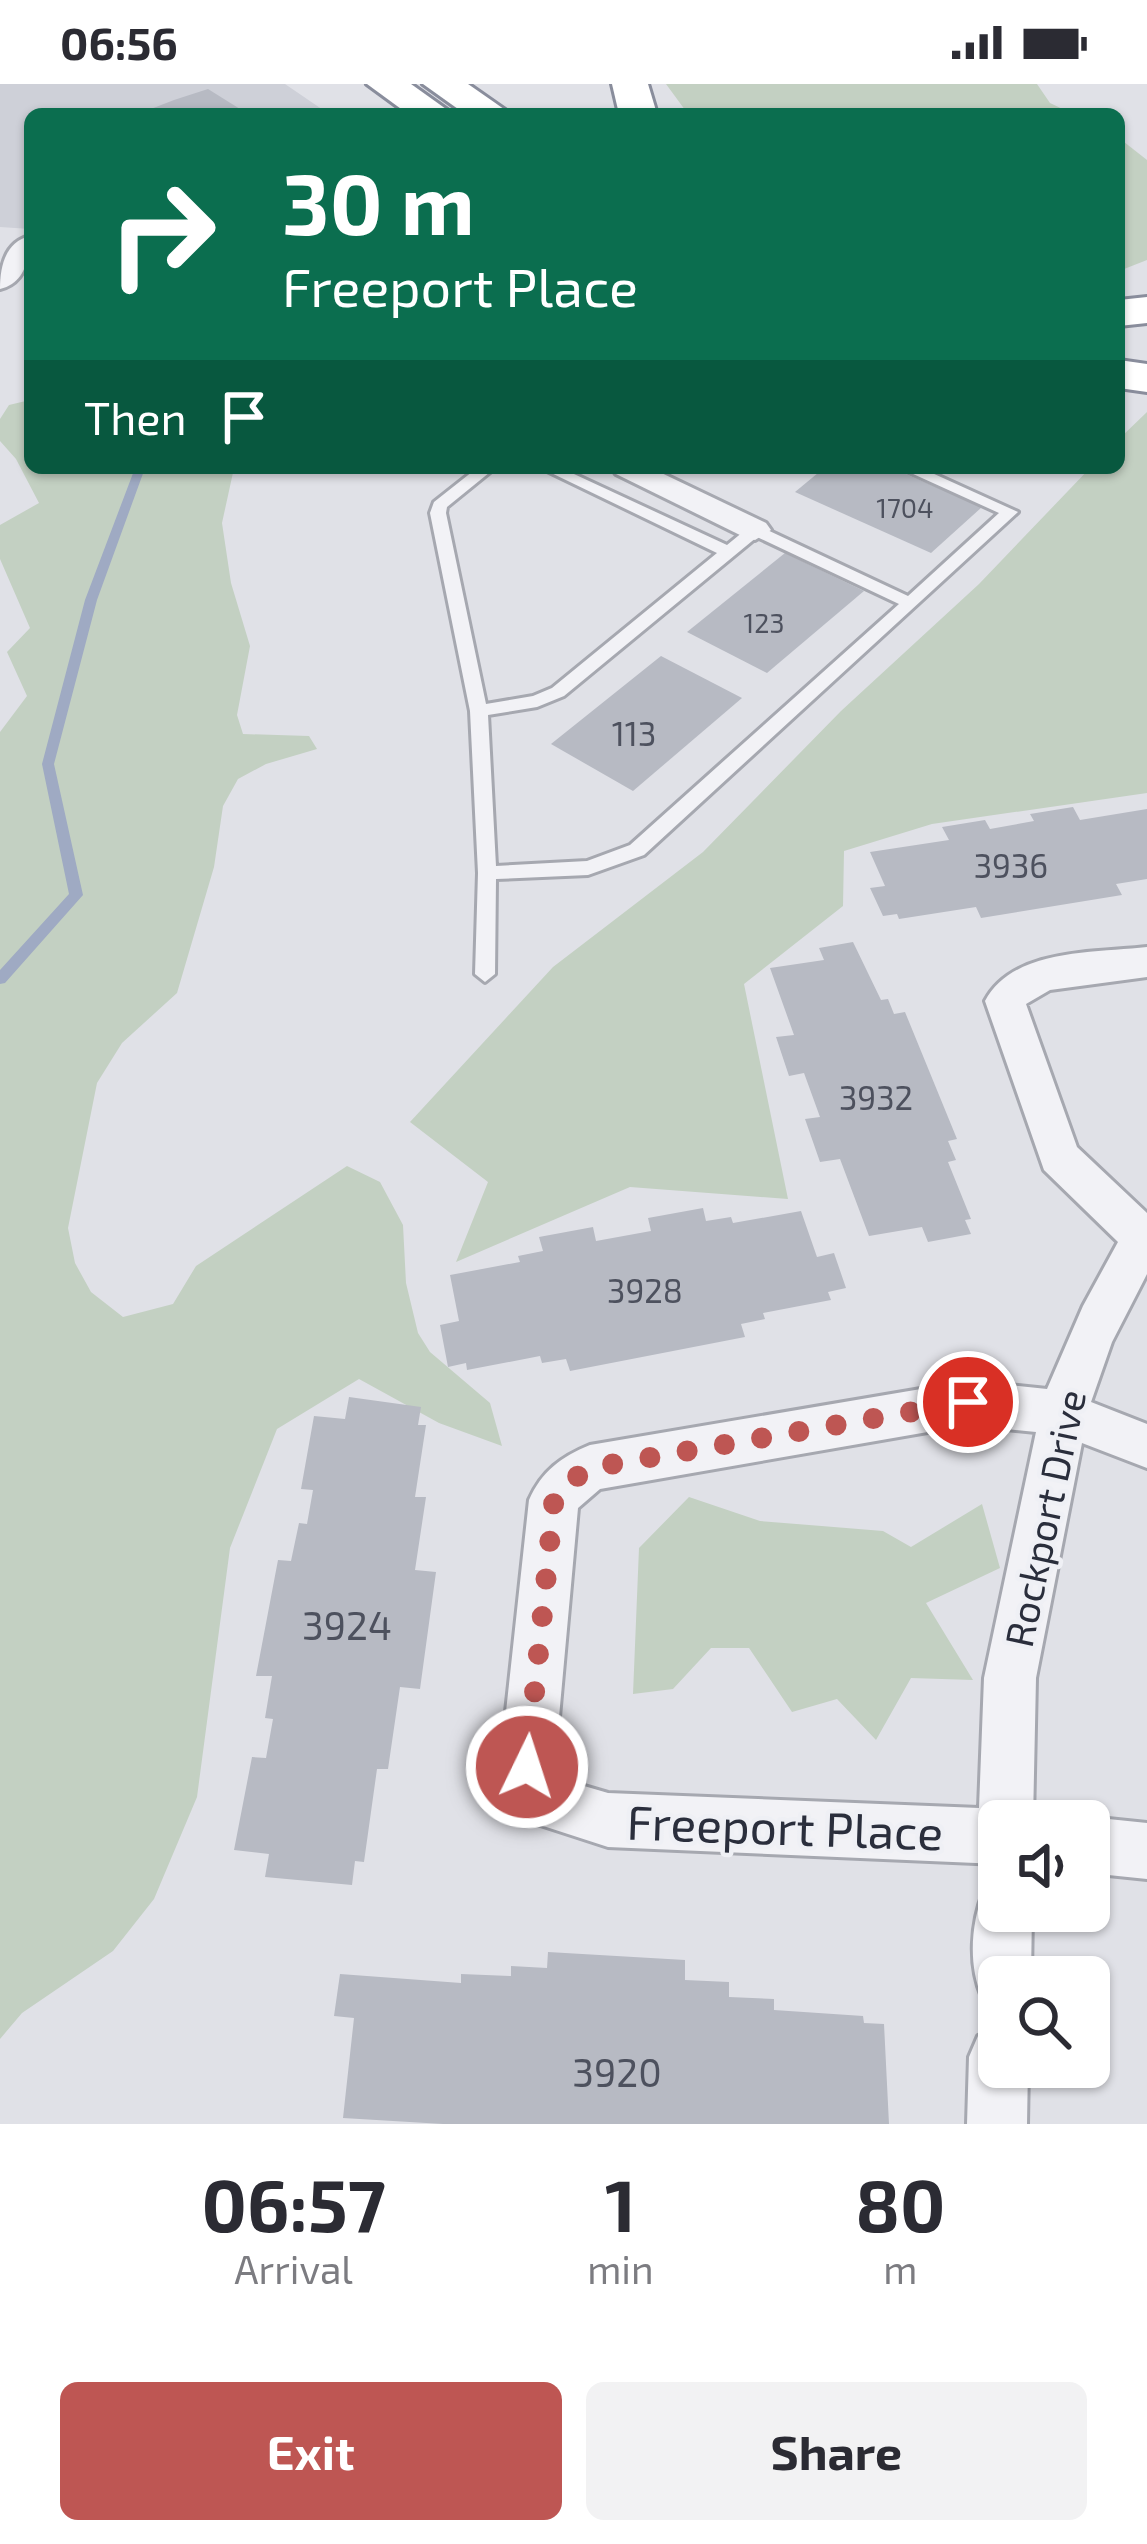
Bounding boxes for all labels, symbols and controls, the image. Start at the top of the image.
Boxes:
text: 06:56 [60,15,178,69]
text: 30 m [282,151,475,252]
icon: right [84,156,240,312]
text: Freeport Place [282,253,638,318]
icon: arrive [211,384,277,450]
text: Then [84,390,187,444]
house number: 1704 [876,491,934,523]
house number: 123 [744,606,784,638]
house number: 113 [612,713,656,753]
house number: 3936 [974,845,1048,885]
house number: 3932 [839,1077,913,1117]
house number: 3928 [607,1270,683,1310]
pin [917,1351,1019,1453]
icon: arrive [935,1369,1001,1435]
street label: Rockport Drive [994,1385,1094,1651]
house number: 3924 [302,1601,392,1648]
position arrow [464,1704,590,1830]
street label: Freeport Place [626,1791,944,1861]
map controls [978,1800,1110,2088]
button: sound [978,1800,1110,1932]
button: search [978,1956,1110,2088]
house number: 3920 [572,2048,662,2095]
text: 06:57 [202,2160,386,2246]
text: 1 [605,2160,636,2246]
text: 80 [855,2160,945,2246]
text: Arrival [234,2245,353,2292]
text: min [587,2245,654,2292]
text: m [883,2245,917,2292]
button: Exit [60,2382,562,2520]
button: Share [586,2382,1087,2520]

